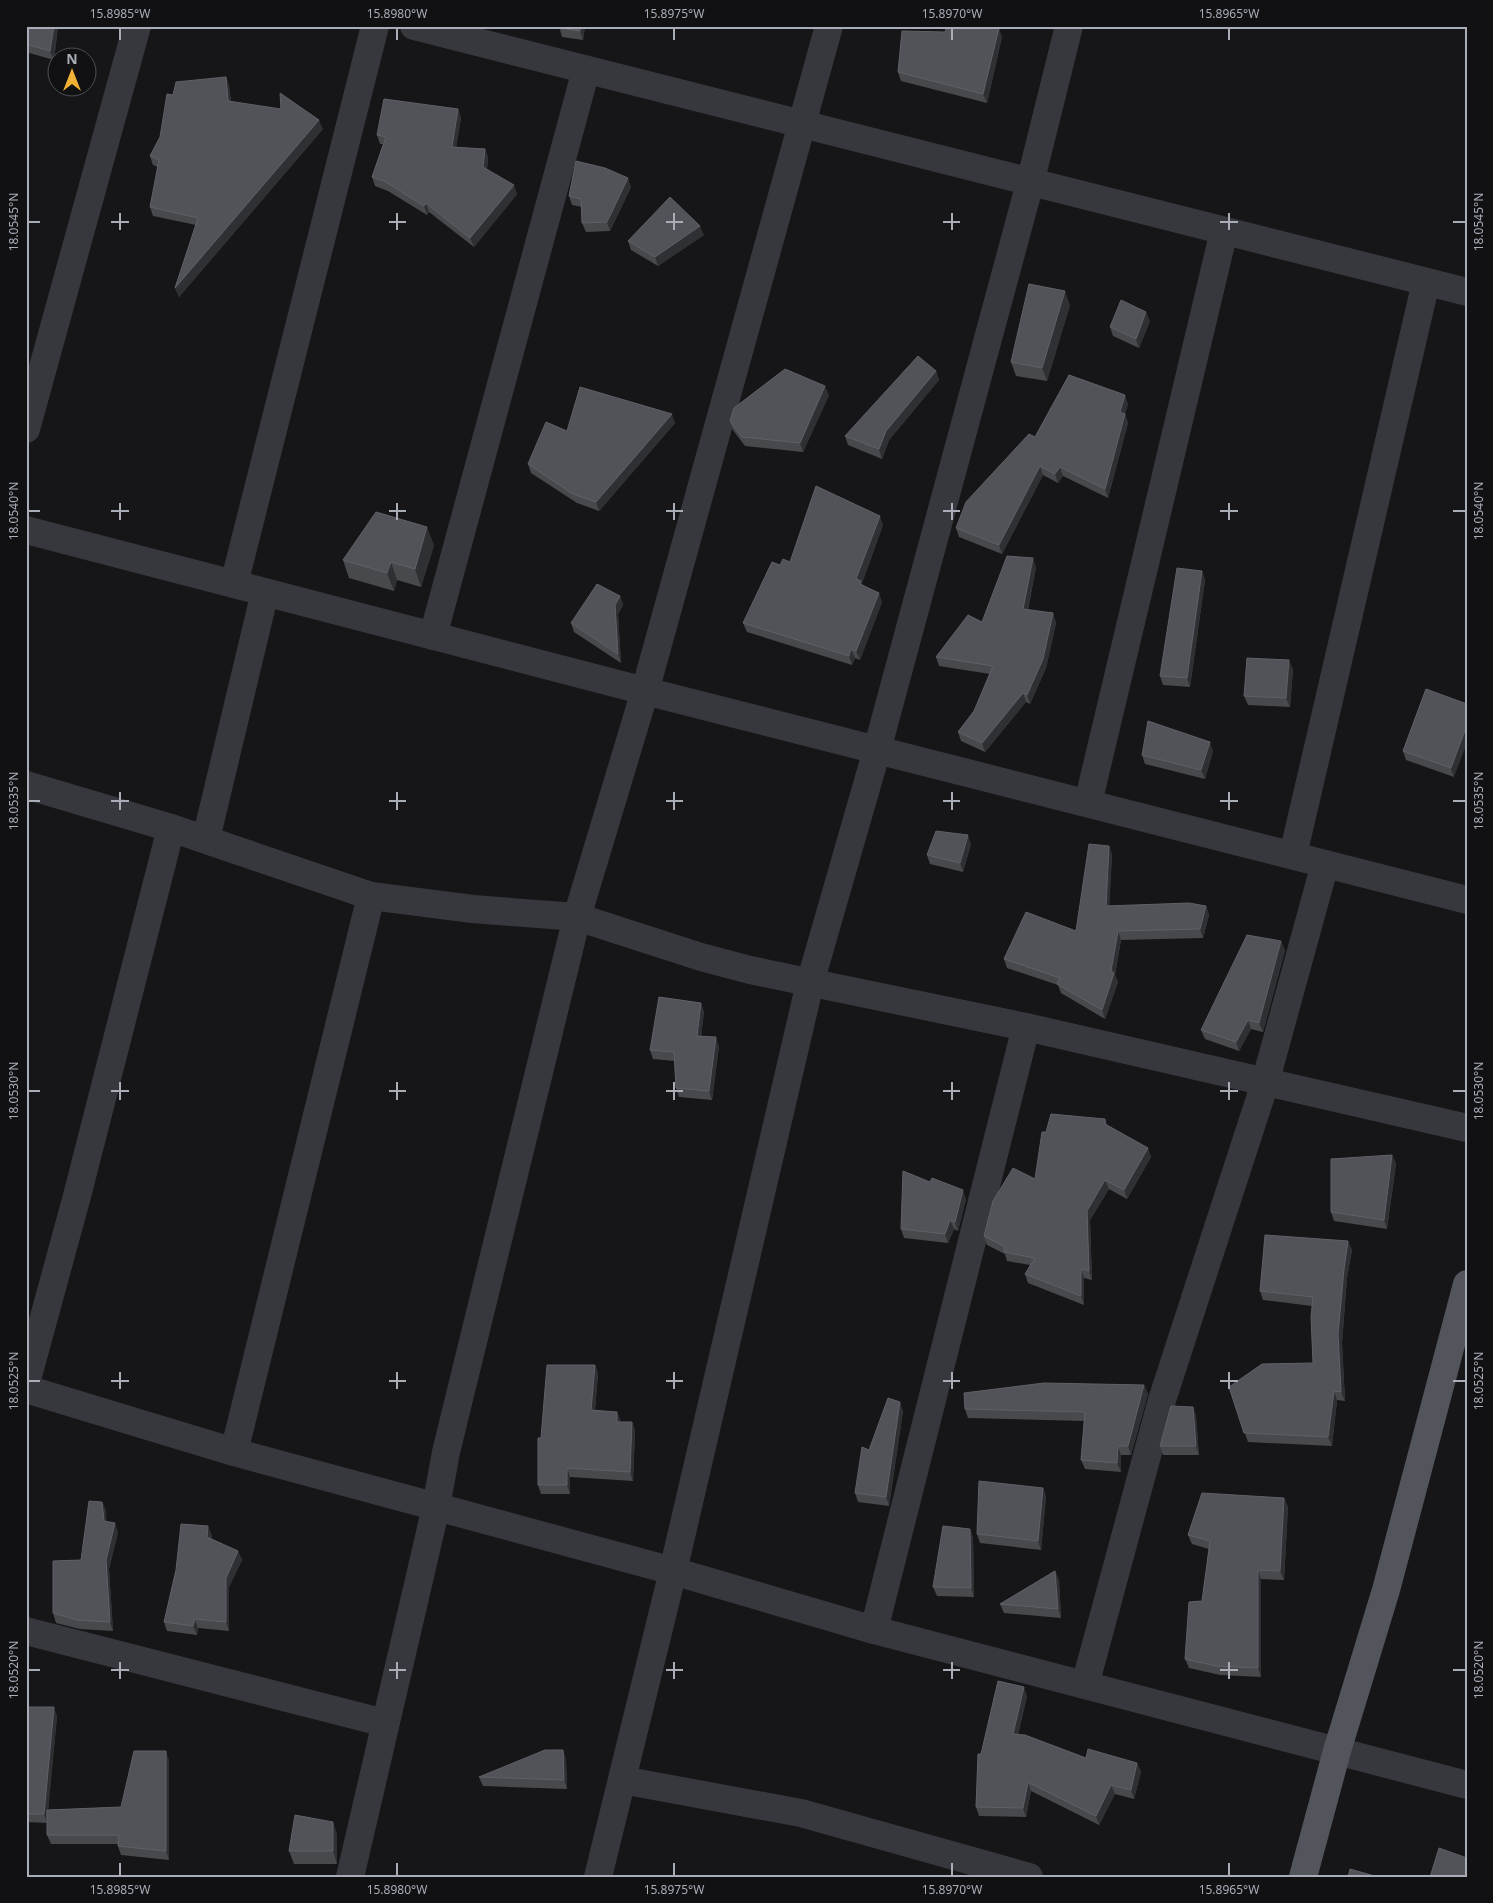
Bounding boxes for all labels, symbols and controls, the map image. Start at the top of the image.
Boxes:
text: 15.8985°W [90,5,150,22]
text: 15.8980°W [367,5,427,22]
text: 15.8975°W [644,5,704,22]
text: 15.8970°W [922,5,982,22]
text: 15.8965°W [1199,5,1259,22]
north arrow [48,48,98,98]
text: N [66,49,78,68]
text: 18.0545°N [5,193,22,251]
text: 18.0545°N [1470,193,1487,251]
text: 18.0540°N [5,482,22,540]
text: 18.0540°N [1470,482,1487,540]
text: 18.0535°N [5,772,22,830]
text: 18.0535°N [1470,772,1487,830]
text: 18.0530°N [5,1062,22,1120]
text: 18.0530°N [1470,1062,1487,1120]
text: 18.0525°N [5,1352,22,1410]
text: 18.0525°N [1470,1352,1487,1410]
text: 18.0520°N [5,1641,22,1699]
text: 18.0520°N [1470,1641,1487,1699]
text: 15.8985°W [90,1881,150,1898]
text: 15.8980°W [367,1881,427,1898]
text: 15.8975°W [644,1881,704,1898]
text: 15.8970°W [922,1881,982,1898]
text: 15.8965°W [1199,1881,1259,1898]

